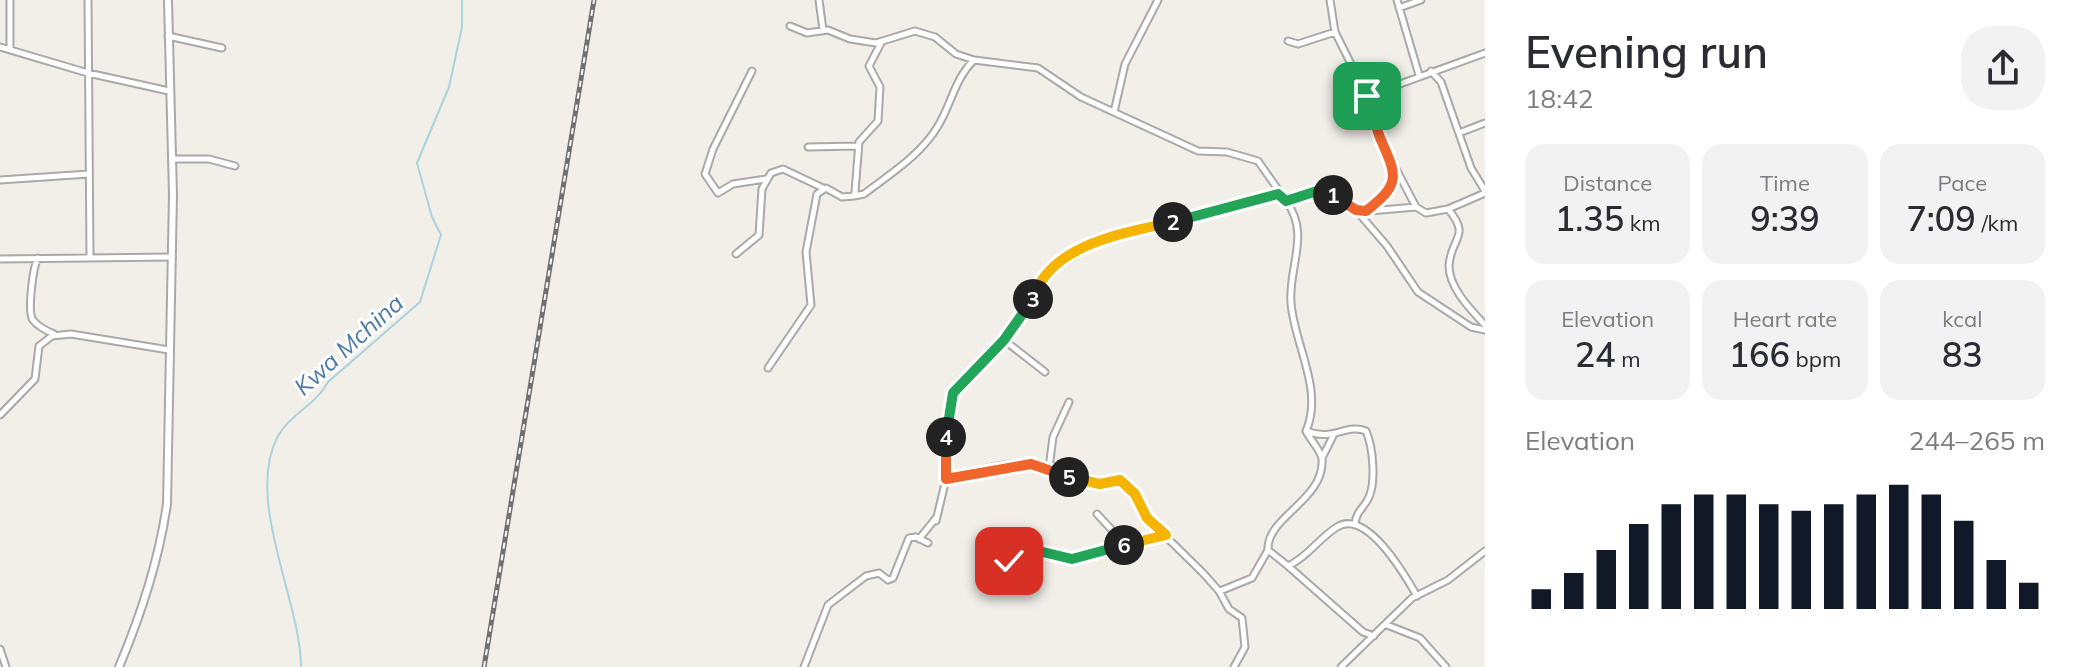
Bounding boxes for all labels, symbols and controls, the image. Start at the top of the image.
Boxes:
text: Evening run [1525,24,1768,79]
button: share [1961,26,2045,110]
pin [1333,62,1401,130]
icon: arrive [1345,74,1389,118]
text: 18:42 [1525,82,1593,115]
text: Distance [1563,169,1652,197]
text: Time [1760,169,1810,197]
text: Pace [1938,169,1987,197]
pin: 1 [1313,175,1353,215]
text: 1 [1326,181,1340,209]
text: 1.35 [1555,197,1624,240]
text: 9:39 [1750,197,1820,240]
text: 7:09 [1906,197,1976,240]
pin: 2 [1153,202,1193,242]
text: 2 [1166,208,1180,236]
text: km [1624,209,1660,237]
text: /km [1976,209,2018,237]
pin: 3 [1013,279,1053,319]
text: 3 [1026,285,1040,313]
water label: Kwa Mchina [288,287,409,401]
text: Elevation [1561,305,1654,333]
text: Heart rate [1733,305,1837,333]
text: kcal [1942,305,1982,333]
text: 24 [1575,333,1616,376]
text: 166 [1729,333,1790,376]
text: 83 [1942,333,1983,376]
text: m [1616,345,1641,373]
text: bpm [1790,345,1841,373]
pin: 4 [926,417,966,457]
text: 4 [939,423,953,451]
text: Elevation [1525,424,1635,457]
text: 244–265 m [1909,424,2045,457]
pin: 5 [1049,457,1089,497]
text: 5 [1062,463,1076,491]
pin: 6 [1104,525,1144,565]
pin [975,527,1043,595]
text: 6 [1117,531,1131,559]
icon: check [987,539,1031,583]

